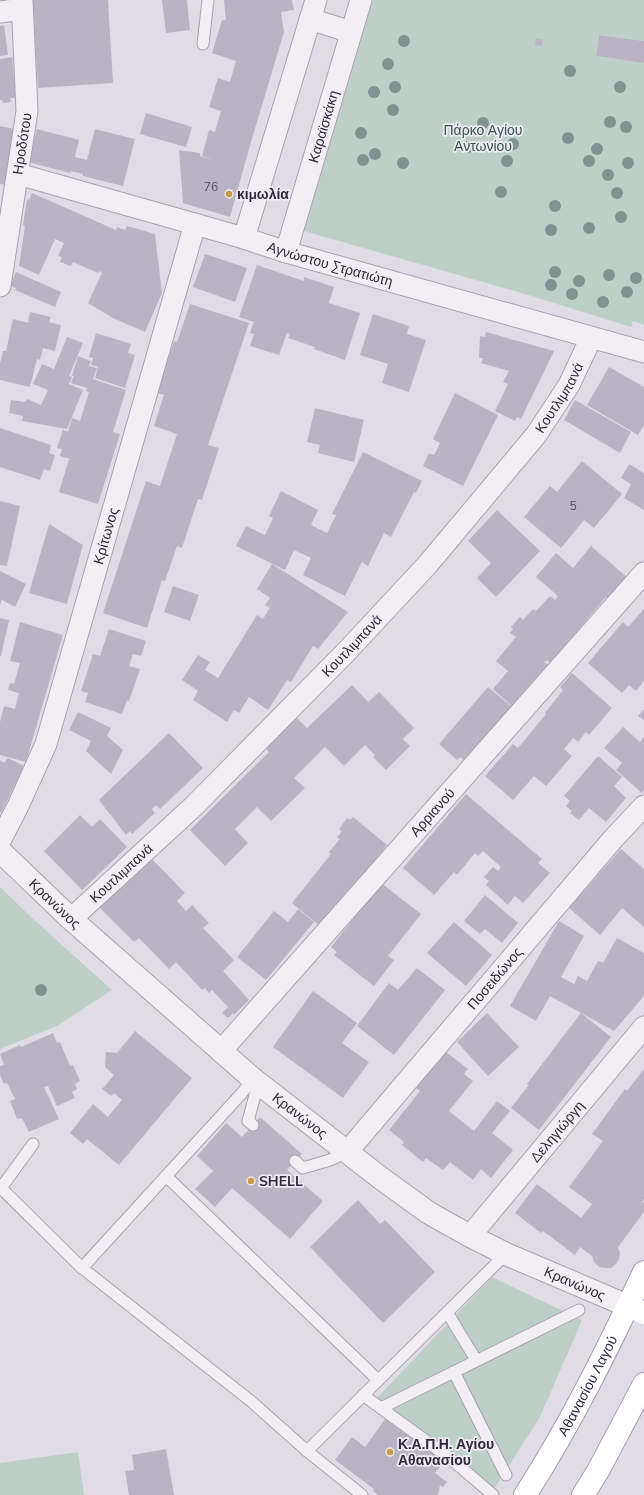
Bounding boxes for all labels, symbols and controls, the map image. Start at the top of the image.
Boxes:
street label: Καραϊσκάκη [304,88,344,165]
street label: Ηροδότου [8,112,37,176]
park label: Πάρκο Αγίου Αντωνίου [443,121,523,156]
house number: 76 [204,179,218,195]
place label: κιμωλία [237,185,289,204]
marker: κιμωλία [224,189,234,199]
street label: Αγνώστου Στρατιώτη [265,237,395,291]
street label: Κουτλιμπανά [531,360,588,437]
house number: 5 [569,498,577,514]
street label: Κρίτωνος [89,505,123,567]
street label: Κουτλιμπανά [318,611,386,681]
street label: Αρριανού [406,784,459,841]
street label: Κουτλιμπανά [86,839,157,907]
street label: Κρανώνος [25,875,85,933]
street label: Ποσειδώνος [463,943,527,1014]
street label: Κρανώνος [268,1088,331,1143]
street label: Δεληγιώργη [526,1097,589,1167]
place label: SHELL [259,1172,303,1191]
marker: SHELL [246,1176,256,1186]
street label: Κρανώνος [541,1262,608,1305]
street label: Αθανασίου Λαγού [554,1332,622,1440]
place label: Κ.Α.Π.Η. Αγίου Αθανασίου [398,1435,494,1470]
marker: Κ.Α.Π.Η. Αγίου Αθανασίου [385,1447,395,1457]

